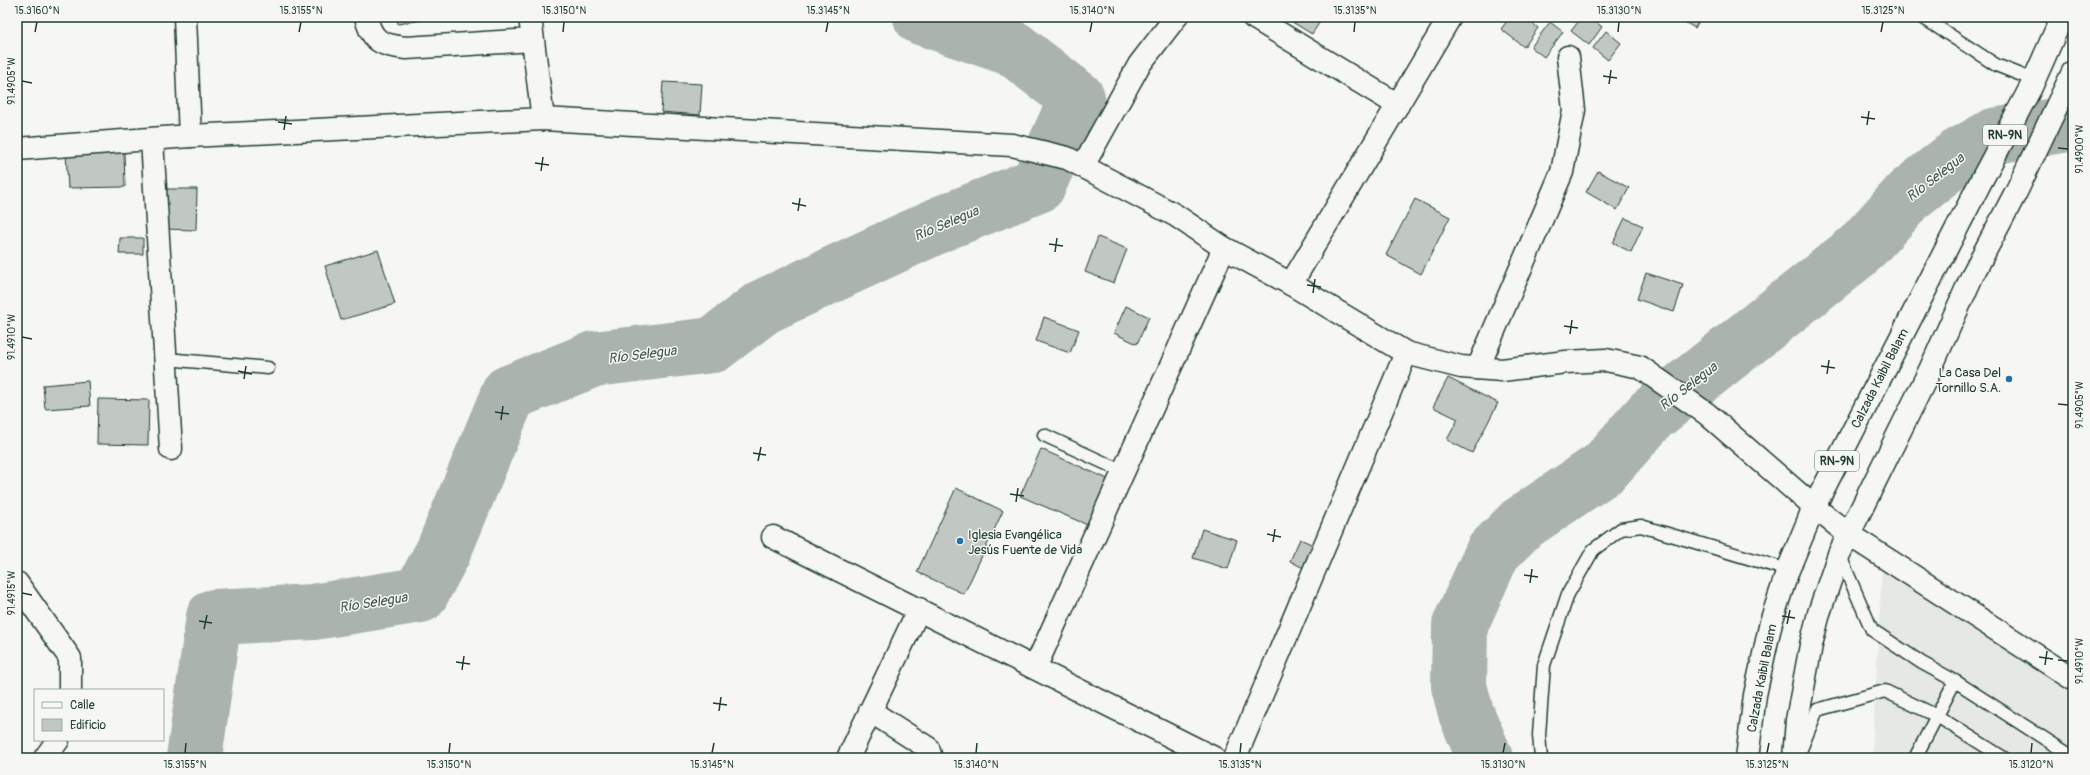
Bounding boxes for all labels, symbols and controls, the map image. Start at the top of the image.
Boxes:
text: 15.3160°N [15,5,60,17]
text: 15.3155°N [280,5,323,17]
text: 15.3150°N [542,5,586,17]
text: 15.3145°N [806,5,850,17]
text: 15.3140°N [1070,5,1115,17]
text: 15.3135°N [1333,5,1377,17]
text: 15.3130°N [1597,5,1642,17]
text: 15.3125°N [1861,5,1905,17]
text: 91.4905°W [6,57,18,105]
text: 91.4900°W [2074,124,2086,173]
road number: RN-9N [1983,125,2027,145]
water label: Río Selegua [1903,149,1969,205]
water label: Río Selegua [911,202,982,245]
text: 91.4910°W [6,314,18,360]
street label: Calzada Kaibil Balam [1848,326,1912,431]
water label: Río Selegua [607,342,679,367]
water label: Río Selegua [1656,358,1722,414]
place label: La Casa Del Tornillo S.A. [1935,365,2001,396]
marker: La Casa Del Tornillo S.A. [2004,374,2014,384]
text: 91.4905°W [2074,381,2086,429]
road number: RN-9N [1815,451,1859,471]
place label: Iglesia Evangélica Jesús Fuente de Vida [968,527,1082,558]
marker: Iglesia Evangélica Jesús Fuente de Vida [955,536,965,546]
text: 91.4915°W [6,570,18,615]
water label: Río Selegua [338,589,410,616]
street label: Calzada Kaibil Balam [1744,623,1780,734]
text: 91.4910°W [2074,638,2086,684]
legend [34,689,164,741]
text: Calle [70,698,95,713]
text: Edificio [70,718,106,733]
text: 15.3155°N [164,759,207,771]
text: 15.3150°N [427,759,471,771]
text: 15.3145°N [690,759,734,771]
text: 15.3140°N [954,759,999,771]
text: 15.3135°N [1218,759,1262,771]
text: 15.3130°N [1481,759,1526,771]
text: 15.3125°N [1745,759,1789,771]
text: 15.3120°N [2009,759,2054,771]

